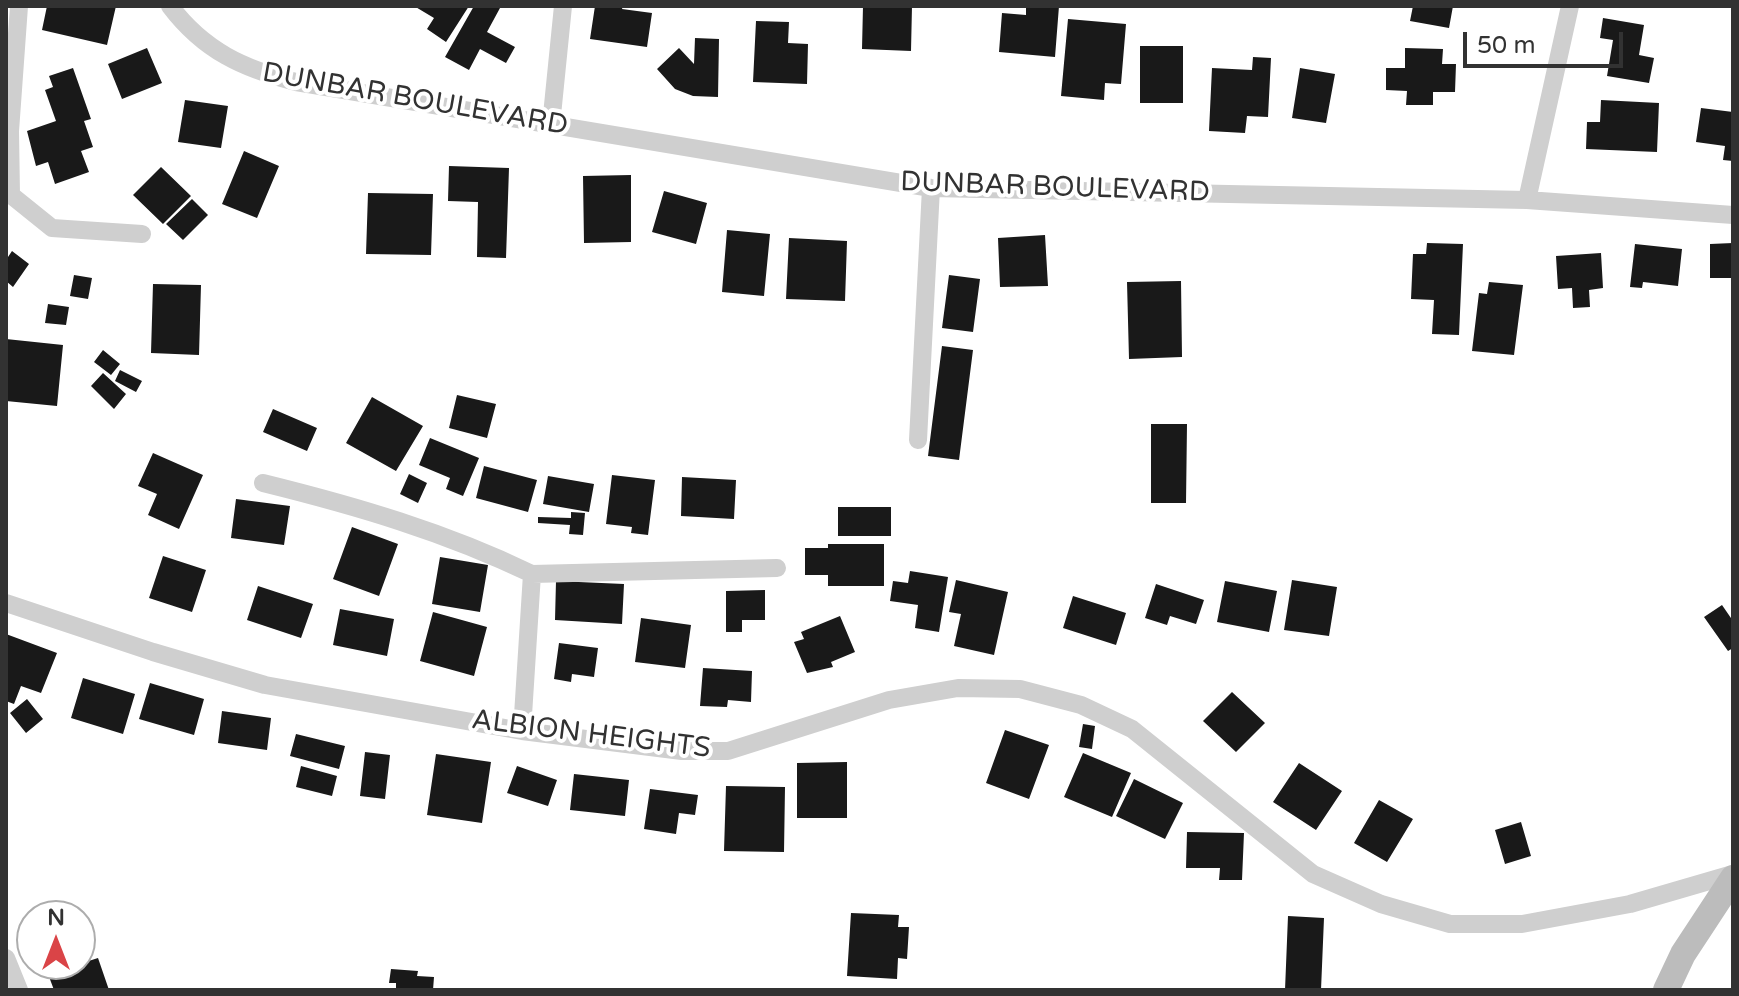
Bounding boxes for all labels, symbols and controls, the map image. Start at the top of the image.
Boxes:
scale bar [1467,16,1627,66]
text: 50 m [1477,31,1535,60]
street label: DUNBAR BOULEVARD [260,57,570,143]
street label: DUNBAR BOULEVARD [900,166,1210,210]
street label: ALBION HEIGHTS [470,704,712,766]
north arrow [16,900,96,980]
text: N [47,905,65,931]

